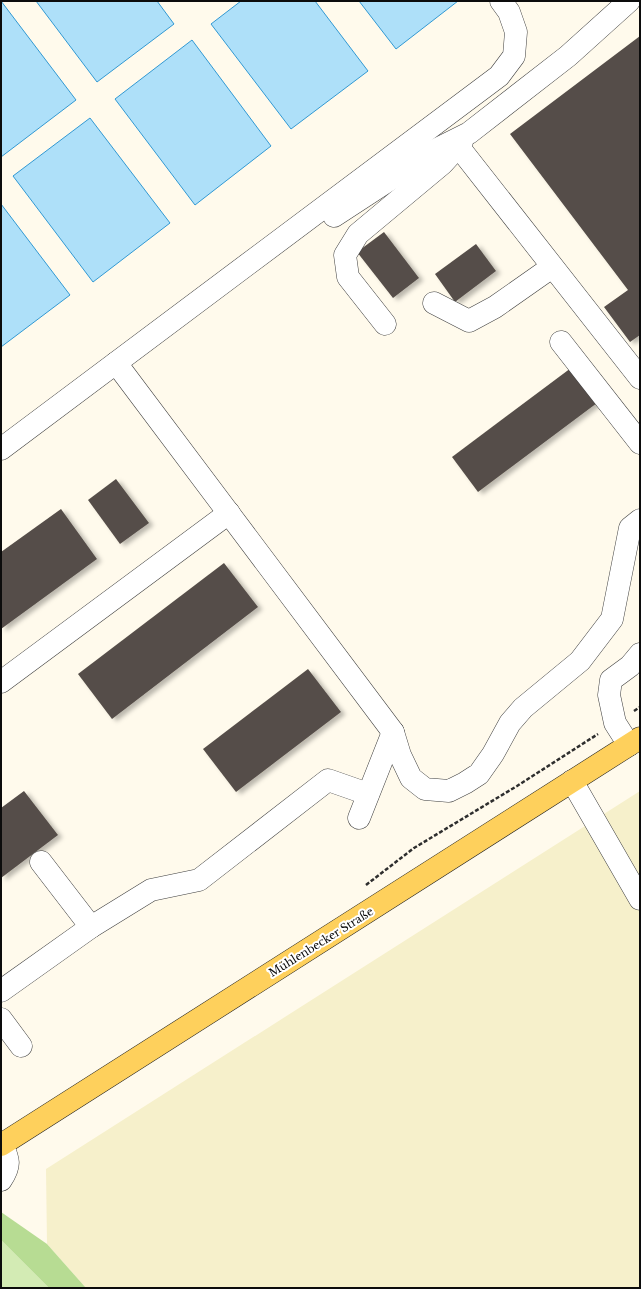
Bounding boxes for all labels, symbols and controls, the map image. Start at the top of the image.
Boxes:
street label: Mühlenbecker Straße [266,904,376,980]

